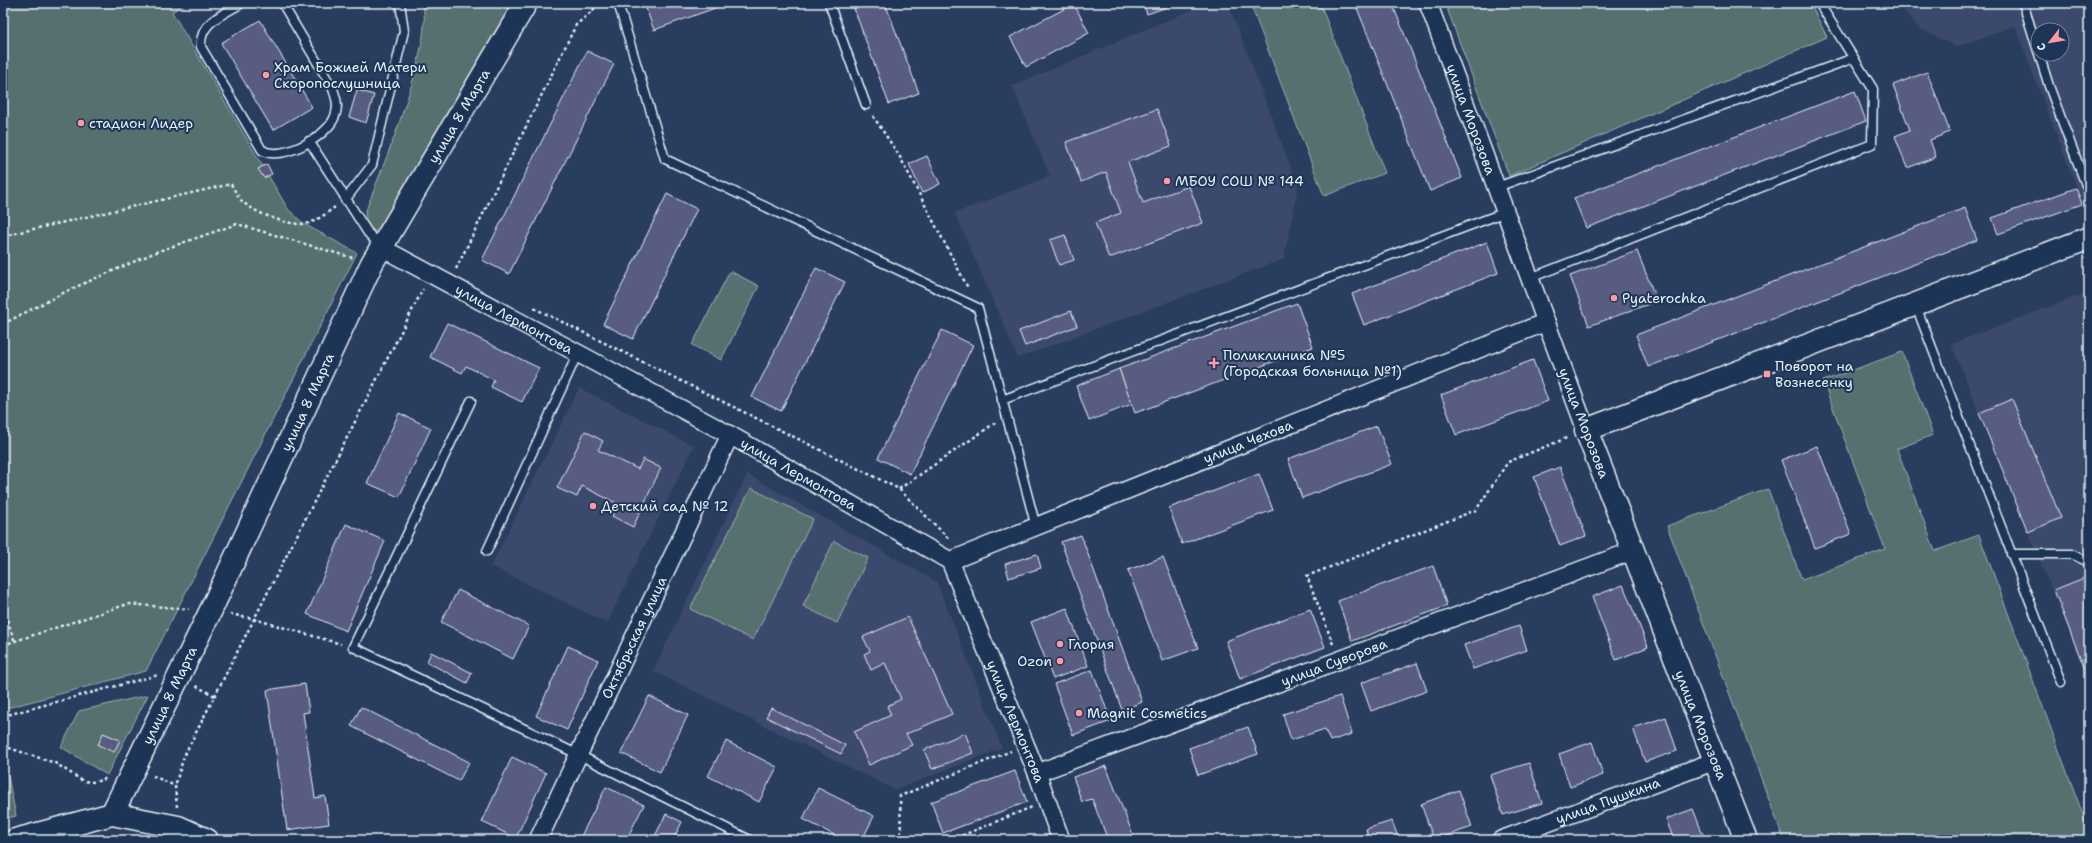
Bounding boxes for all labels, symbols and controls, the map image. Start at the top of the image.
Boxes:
north arrow [2030,22,2070,62]
text: С [2034,40,2050,54]
place label: Храм Божией Матери Скоропослушница [274,58,427,92]
street label: улица Морозова [1442,61,1500,178]
street label: улица 8 Марта [424,65,494,167]
marker: Храм Божией Матери Скоропослушница [261,70,271,80]
place label: стадион Лидер [89,114,193,132]
marker: стадион Лидер [76,118,86,128]
place label: МБОУ СОШ № 144 [1175,172,1304,190]
marker: МБОУ СОШ № 144 [1162,176,1172,186]
street label: улица Лермонтова [452,280,576,358]
place label: Pyaterochka [1622,289,1706,307]
marker: Pyaterochka [1609,293,1619,303]
place label: Поликлиника №5 (Городская больница №1) [1223,346,1402,380]
street label: улица 8 Марта [277,350,338,454]
marker: Поликлиника №5 (Городская больница №1) [1208,357,1220,369]
place label: Поворот на Вознесенку [1775,357,1854,391]
street label: улица Морозова [1555,365,1613,481]
marker: Поворот на Вознесенку [1762,369,1772,379]
street label: улица Чехова [1200,415,1296,468]
street label: улица Лермонтова [737,434,860,515]
place label: Детский сад № 12 [601,497,729,515]
marker: Детский сад № 12 [588,501,598,511]
street label: Октябрьская улица [597,573,671,702]
street label: улица Суворова [1278,634,1390,690]
place label: Глория [1068,635,1114,653]
marker: Глория [1055,639,1065,649]
street label: улица 8 Марта [138,643,201,747]
place label: Ozon [1017,652,1052,670]
marker: Ozon [1055,656,1065,666]
street label: улица Лермонтова [983,657,1049,785]
street label: улица Морозова [1671,667,1731,783]
place label: Magnit Cosmetics [1087,704,1207,722]
marker: Magnit Cosmetics [1074,708,1084,718]
street label: улица Пушкина [1553,773,1663,828]

